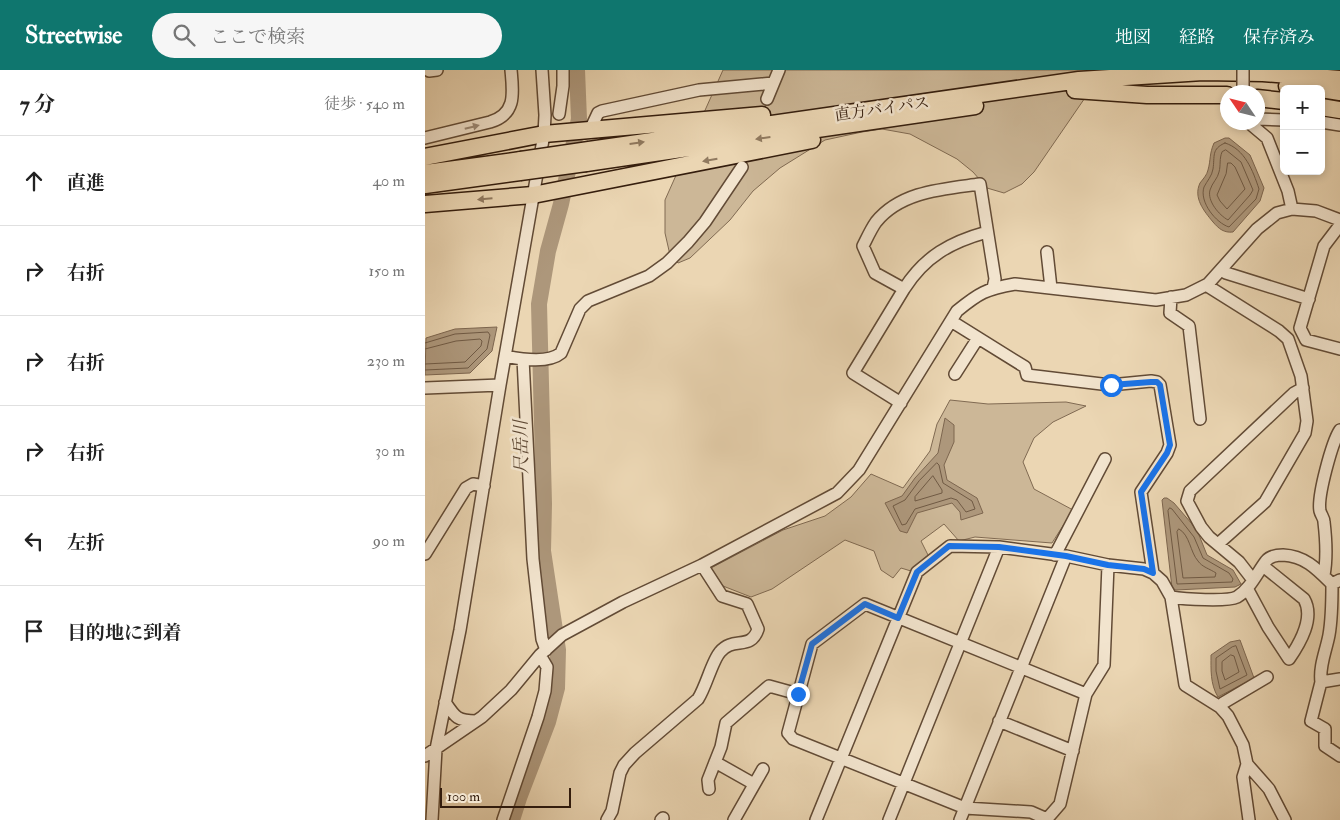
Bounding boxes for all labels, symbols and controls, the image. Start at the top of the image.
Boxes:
search box [152,13,502,58]
text: Streetwise [25,20,122,51]
icon: search [170,21,198,49]
text: ここで検索 [210,25,305,49]
text: 地図 [1115,26,1151,49]
text: 経路 [1179,26,1215,49]
text: 保存済み [1243,26,1315,49]
north arrow [1220,85,1265,130]
map controls [1280,85,1325,175]
button: + [1280,85,1325,130]
text: 7 分 [20,91,55,118]
street label: 直方バイパス [833,92,931,126]
text: 徒歩 · 540 m [324,94,405,114]
one-way arrow [465,123,480,131]
button: − [1280,130,1325,175]
one-way arrow [755,134,771,142]
one-way arrow [629,139,645,147]
one-way arrow [702,156,718,164]
icon: ahead [20,167,48,195]
text: 直進 [67,171,105,195]
text: 40 m [372,171,405,191]
one-way arrow [477,195,493,203]
icon: right [20,257,48,285]
text: 右折 [67,261,105,285]
text: 150 m [368,261,405,281]
icon: right [20,347,48,375]
text: 右折 [67,351,105,375]
text: 230 m [367,351,405,371]
route start [1100,374,1123,397]
water label: 尺岳川 [509,418,533,474]
icon: right [20,437,48,465]
text: 右折 [67,441,105,465]
text: 30 m [375,441,405,461]
icon: left [20,527,48,555]
text: 左折 [67,531,105,555]
text: 90 m [373,531,405,551]
icon: arrive [20,617,48,645]
text: 目的地に到着 [67,621,181,645]
route end [787,683,810,706]
scale bar [440,785,571,808]
text: 100 m [447,788,480,805]

